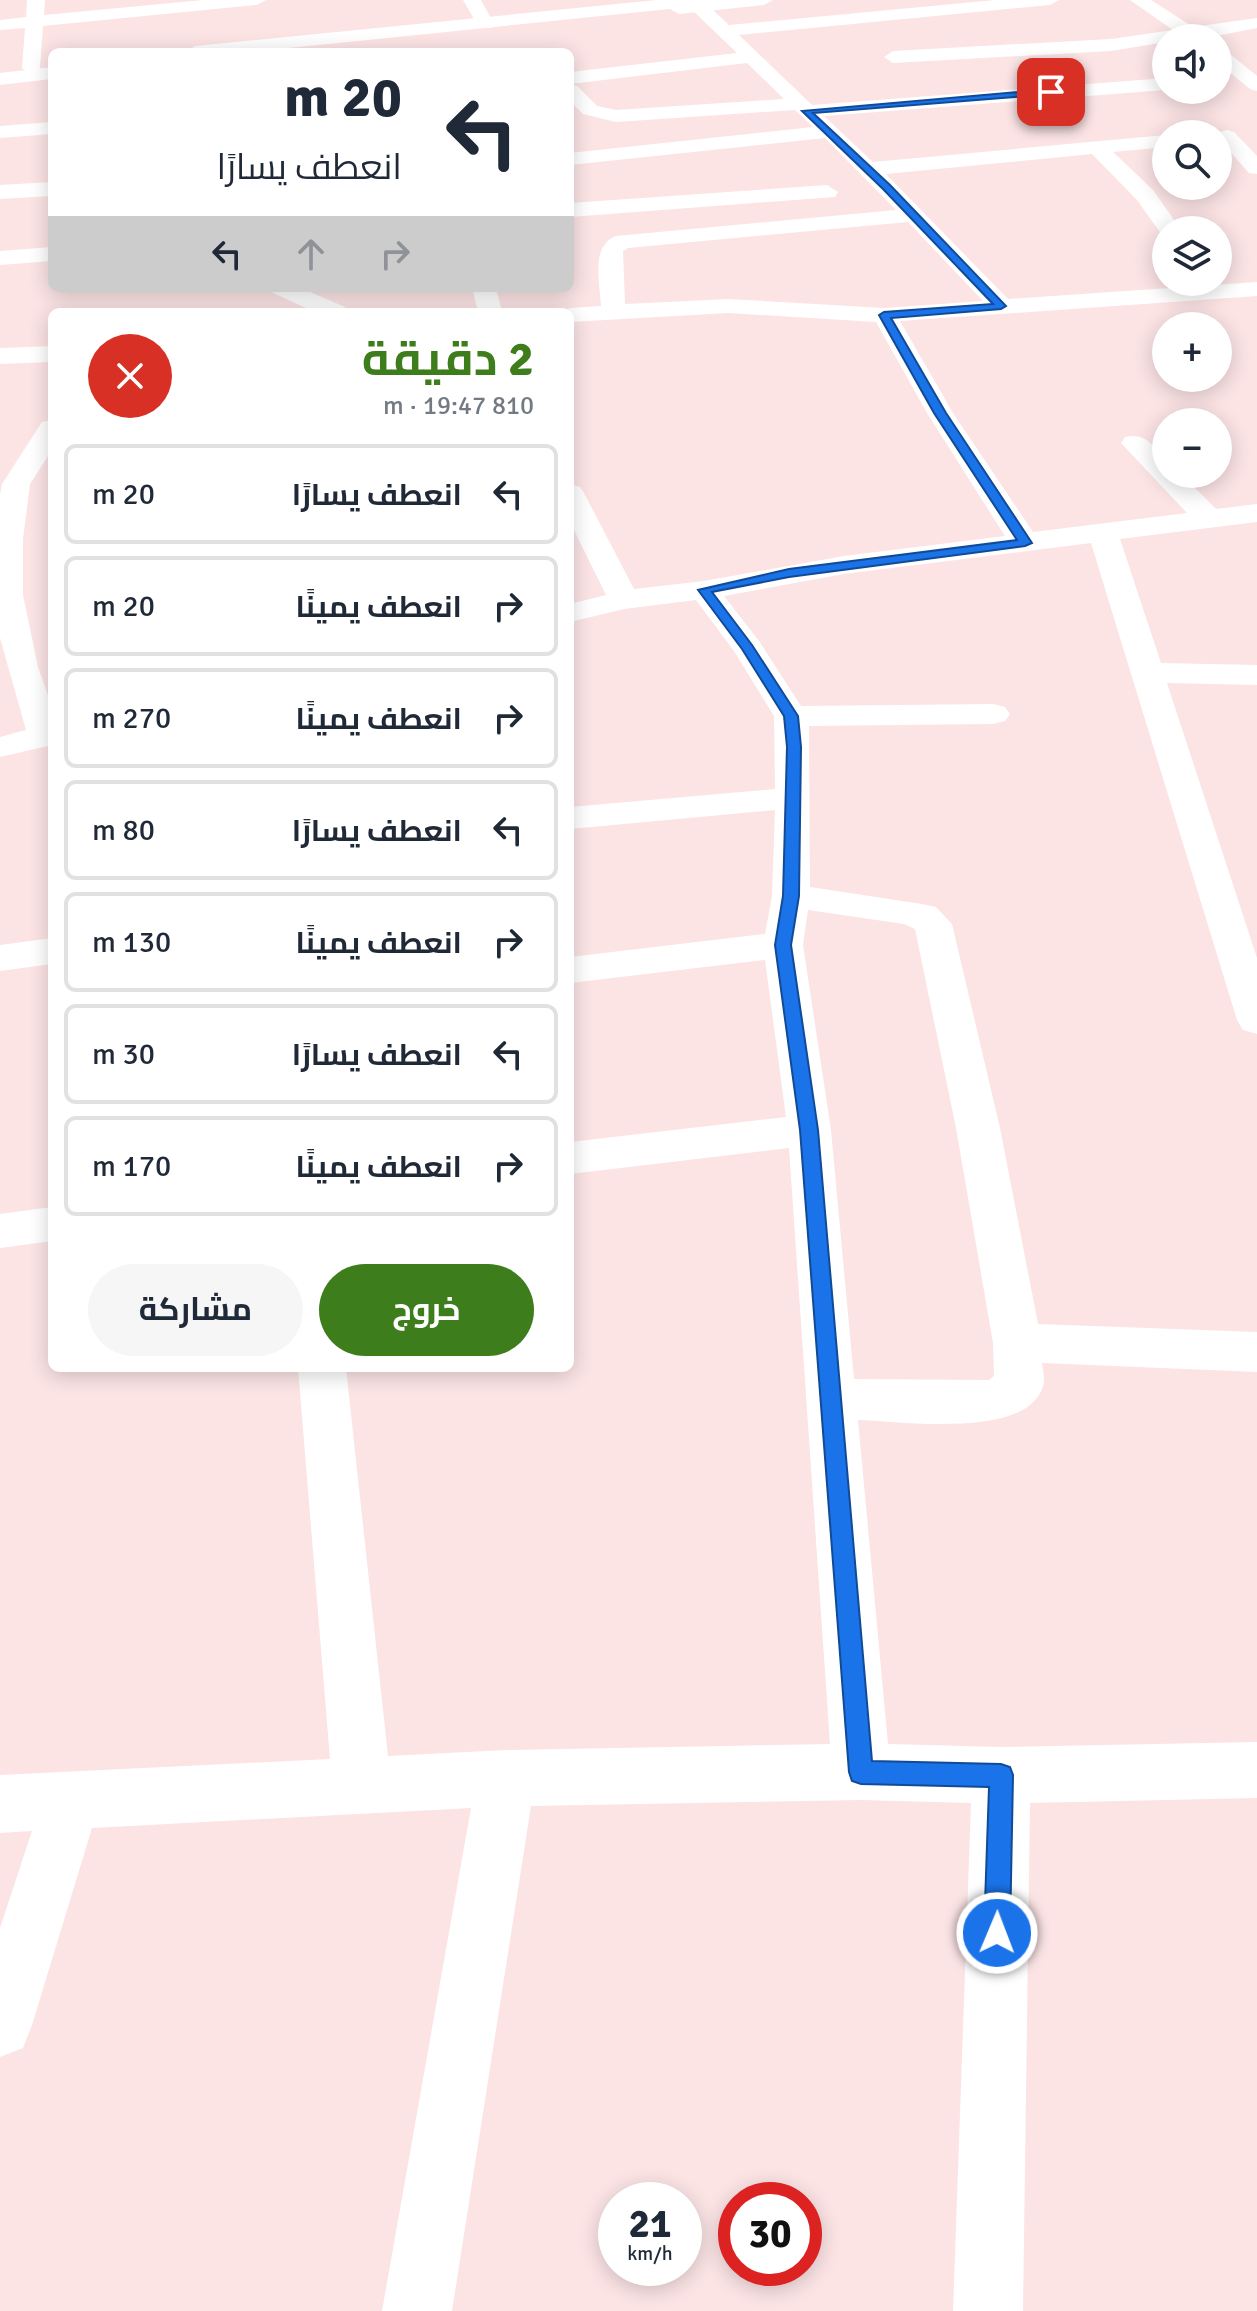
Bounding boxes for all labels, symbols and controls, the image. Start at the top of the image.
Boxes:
map controls [1152,24,1232,488]
button: sound [1152,24,1232,104]
pin [1017,58,1085,126]
text: 20 m [284,63,402,132]
icon: arrive [1029,70,1073,114]
icon: left [430,80,534,184]
button: search [1152,120,1232,200]
text: انعطف يسارًا [217,145,402,190]
button: layers [1152,216,1232,296]
icon: left [205,232,249,276]
icon: ahead [289,232,333,276]
icon: right [373,232,417,276]
button: + [1152,312,1232,392]
text: 2 دقيقة [362,330,534,389]
button: close [88,334,172,418]
text: 810 m · 19:47 [383,390,534,422]
button: − [1152,408,1232,488]
icon: left [486,472,530,516]
text: 20 m [92,476,155,513]
text: انعطف يسارًا [292,477,462,514]
icon: right [486,584,530,628]
text: 20 m [92,588,155,625]
text: انعطف يمينًا [295,589,462,626]
icon: right [486,696,530,740]
text: 270 m [92,700,171,737]
text: انعطف يمينًا [295,701,462,738]
icon: left [486,808,530,852]
text: 80 m [92,812,155,849]
text: انعطف يسارًا [292,813,462,850]
icon: right [486,920,530,964]
text: 130 m [92,924,171,961]
text: انعطف يمينًا [295,925,462,962]
icon: left [486,1032,530,1076]
text: 30 m [92,1036,155,1073]
text: انعطف يسارًا [292,1037,462,1074]
icon: right [486,1144,530,1188]
text: 170 m [92,1148,171,1185]
text: انعطف يمينًا [295,1149,462,1186]
button: مشاركة [88,1264,303,1356]
button: خروج [319,1264,534,1356]
position arrow [955,1891,1039,1975]
speed limit sign: 30 [718,2182,822,2286]
text: 21 [628,2199,672,2249]
text: km/h [627,2241,673,2266]

